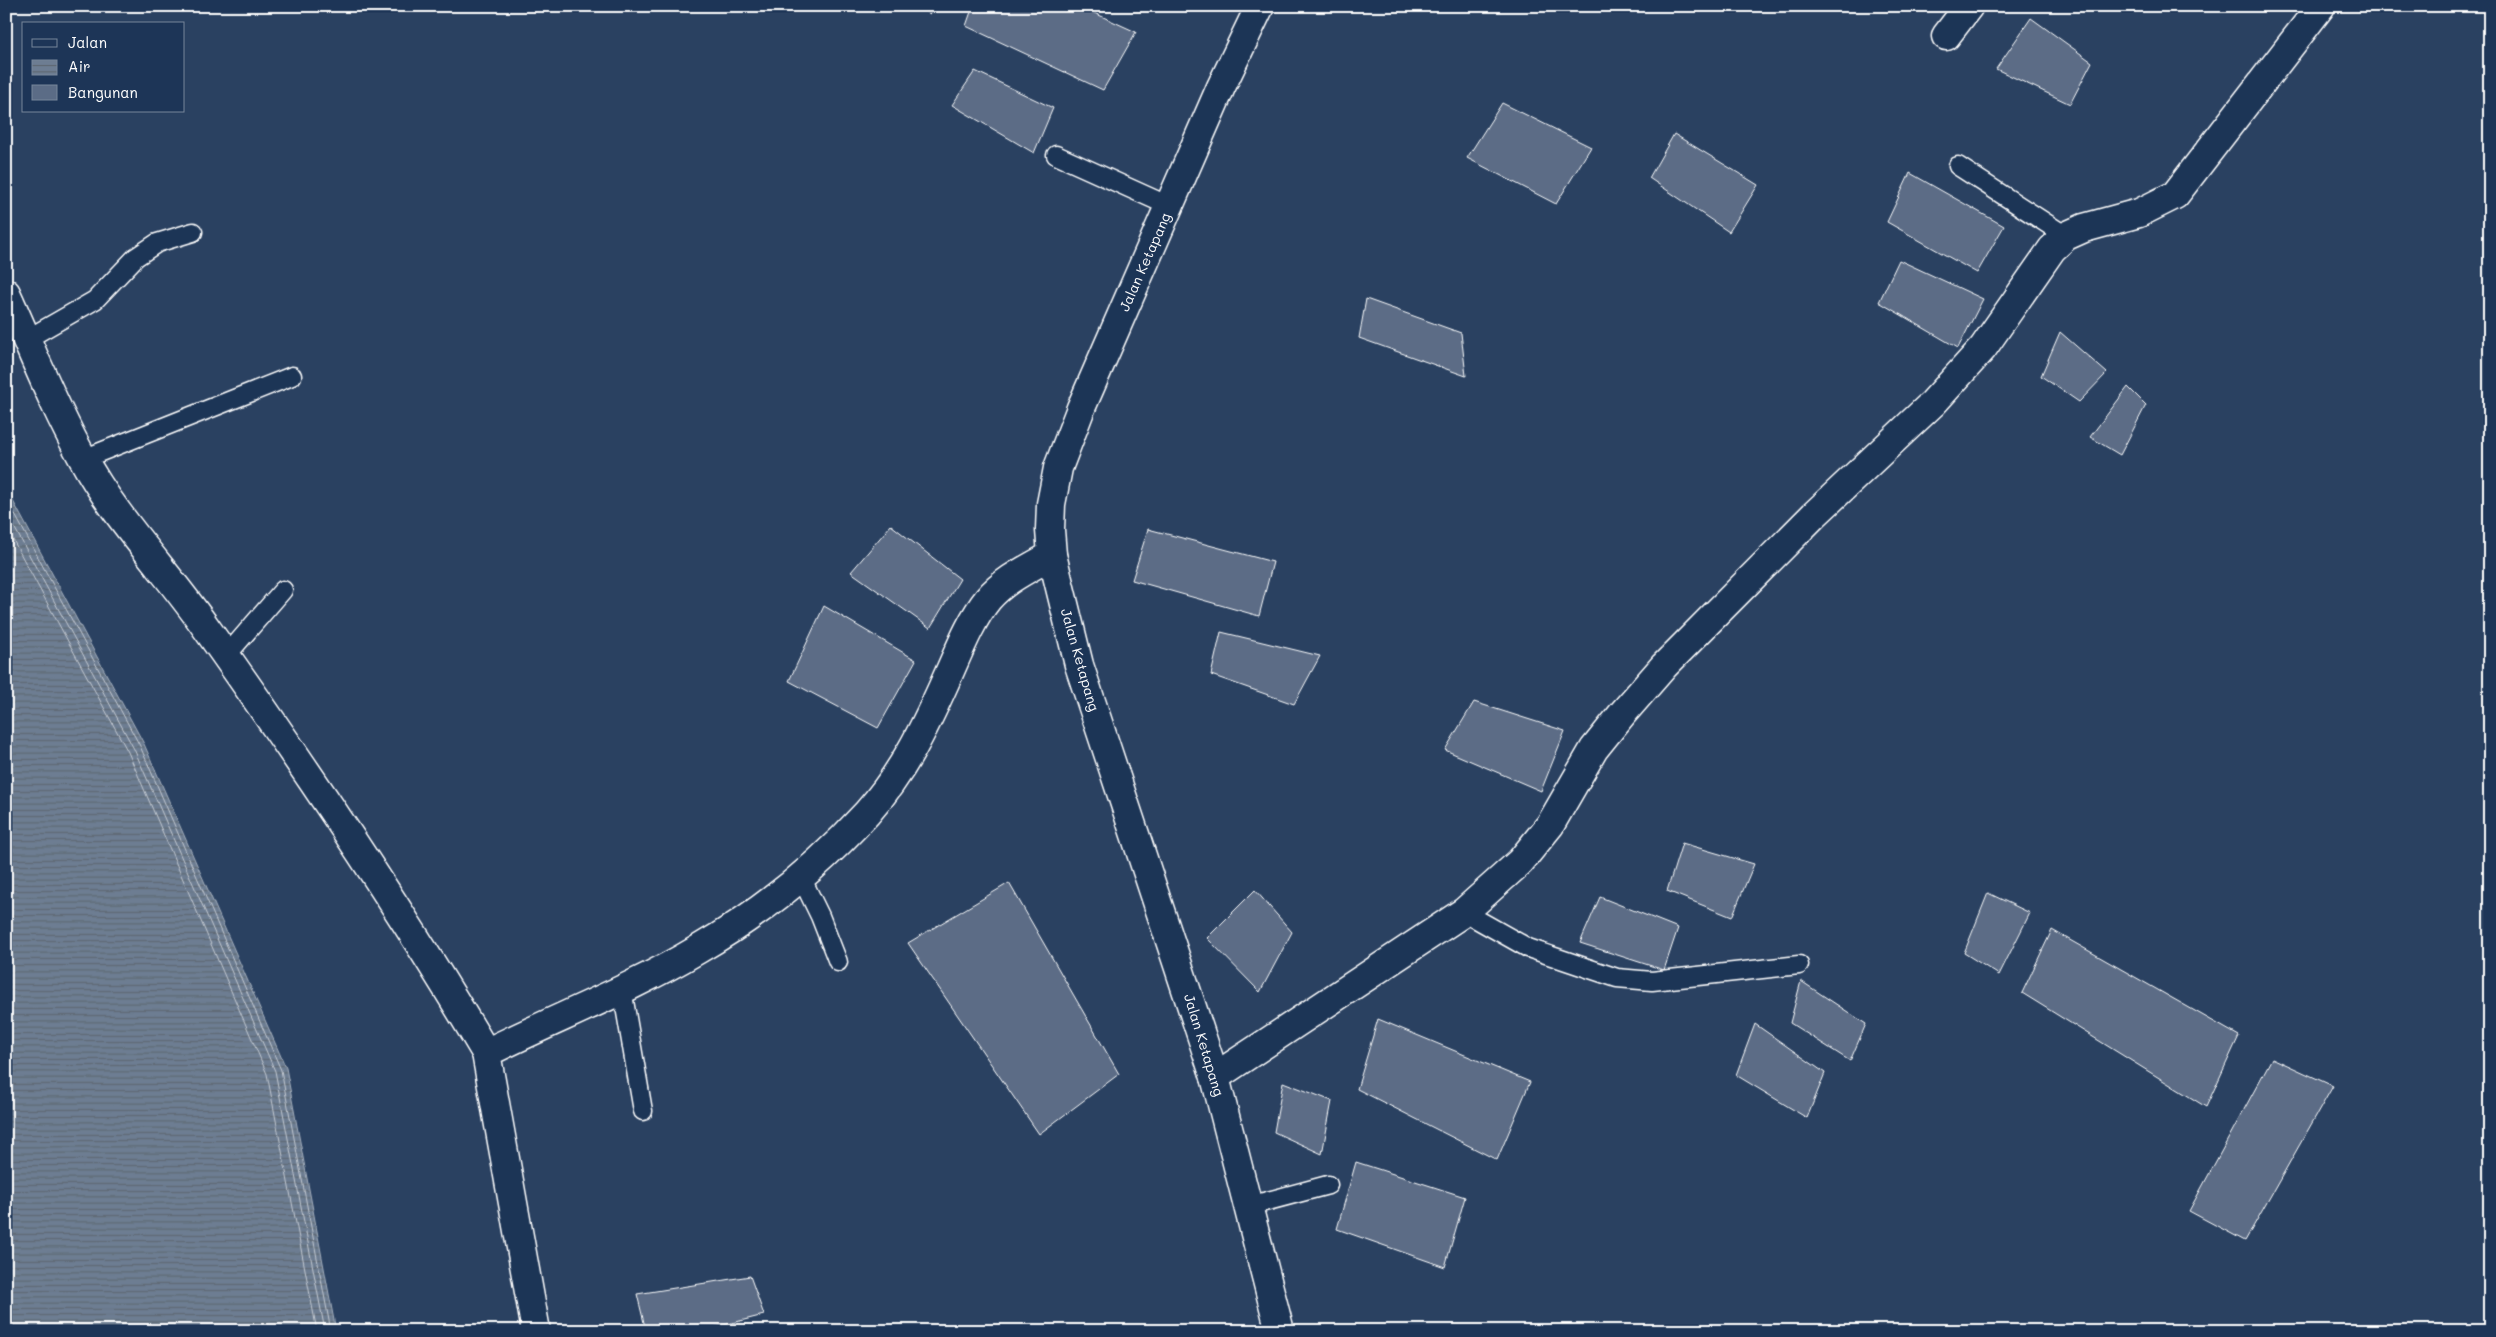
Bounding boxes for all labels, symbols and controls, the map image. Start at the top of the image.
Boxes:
legend [22,22,185,112]
text: Jalan [68,32,107,52]
text: Air [68,56,91,76]
text: Bangunan [68,82,138,102]
street label: Jalan Ketapang [1114,209,1175,314]
street label: Jalan Ketapang [1057,606,1104,714]
street label: Jalan Ketapang [1180,991,1229,1098]

